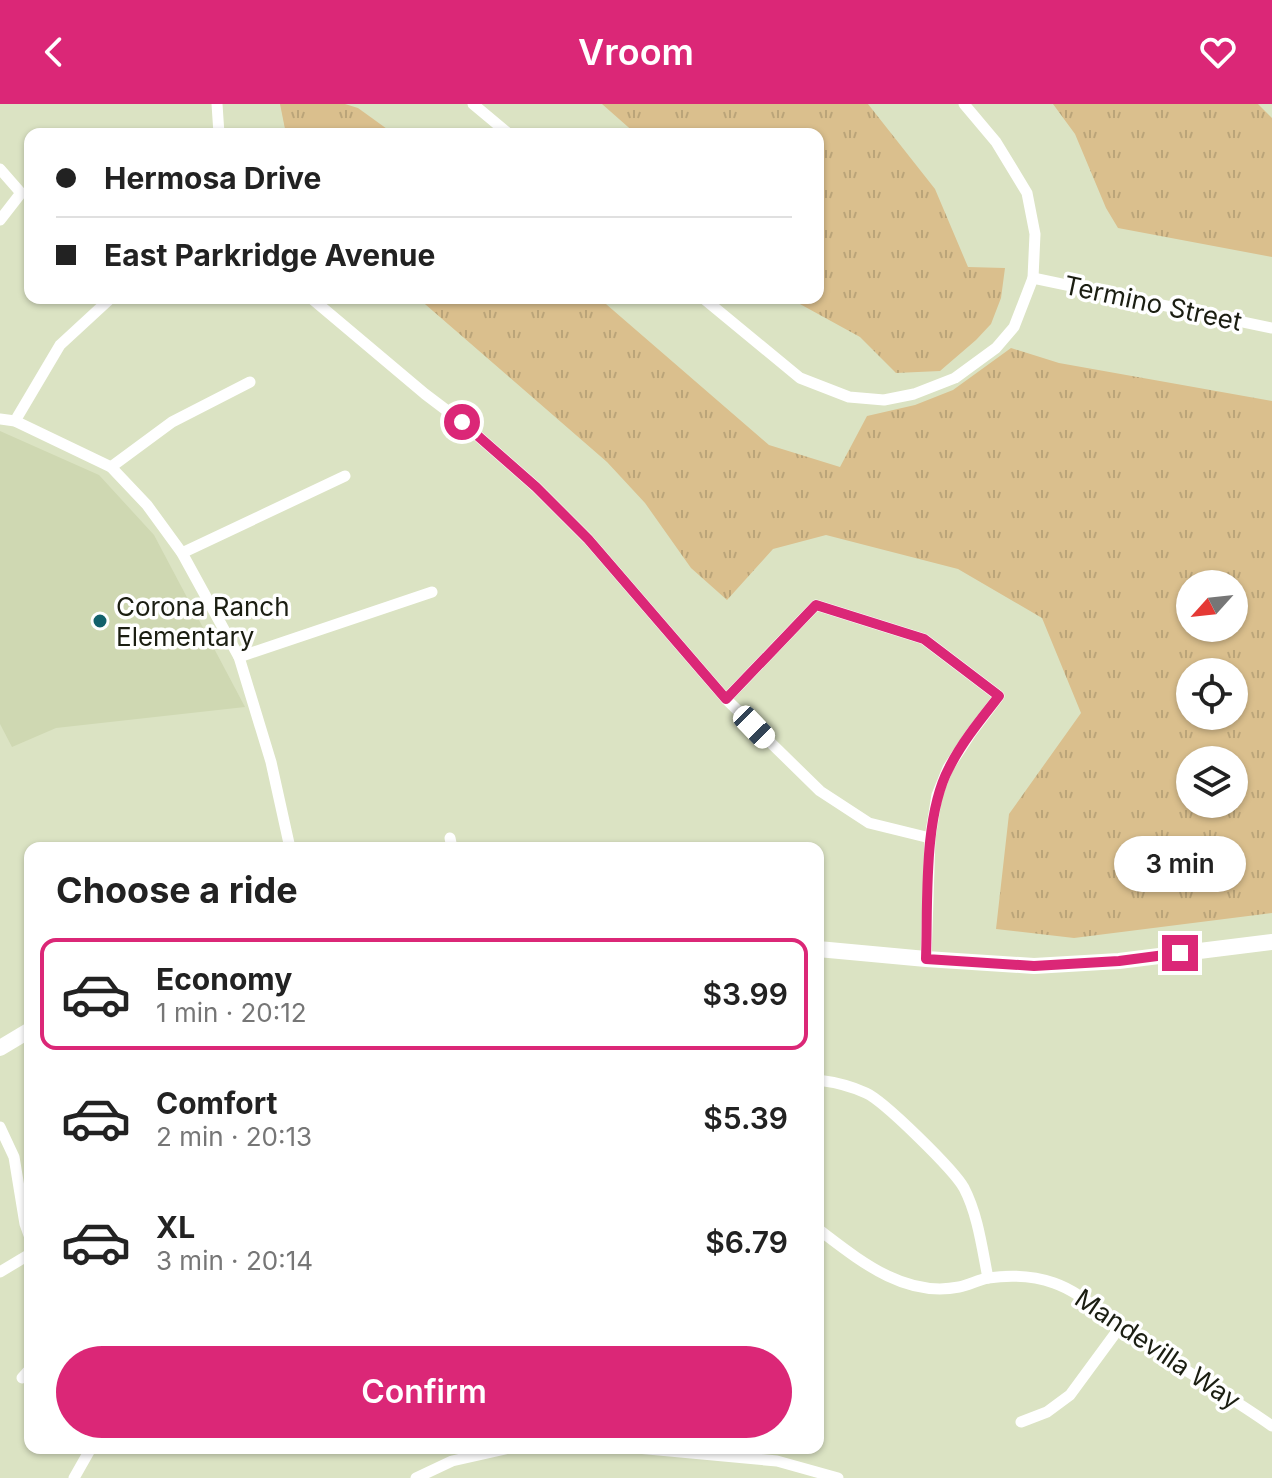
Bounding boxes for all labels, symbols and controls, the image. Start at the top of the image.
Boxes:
icon: back [32,30,76,74]
text: Vroom [578,30,694,74]
icon: heart [1196,30,1240,74]
text: Hermosa Drive [104,160,321,196]
text: East Parkridge Avenue [104,237,435,273]
street label: Termino Street [1061,269,1245,337]
route start [444,404,480,440]
north arrow [1176,570,1248,642]
map controls [1176,570,1248,818]
place label: Corona Ranch Elementary [116,591,290,652]
marker: Corona Ranch Elementary [91,612,109,630]
button: locate [1176,658,1248,730]
car [729,701,779,753]
button: layers [1176,746,1248,818]
callout: 3 min [1114,837,1246,893]
text: 3 min [1145,848,1215,879]
text: Choose a ride [56,868,298,912]
route end [1162,935,1198,971]
icon: car [60,958,132,1030]
text: Economy [156,961,292,997]
text: $3.99 [702,976,788,1012]
text: 1 min · 20:12 [156,997,307,1028]
icon: car [60,1082,132,1154]
text: Comfort [156,1085,277,1121]
text: $5.39 [703,1100,788,1136]
text: 2 min · 20:13 [156,1121,312,1152]
icon: car [60,1206,132,1278]
text: XL [156,1209,195,1245]
text: $6.79 [705,1224,788,1260]
text: 3 min · 20:14 [156,1245,313,1276]
street label: Mandevilla Way [1070,1282,1246,1416]
button: Confirm [56,1346,792,1438]

